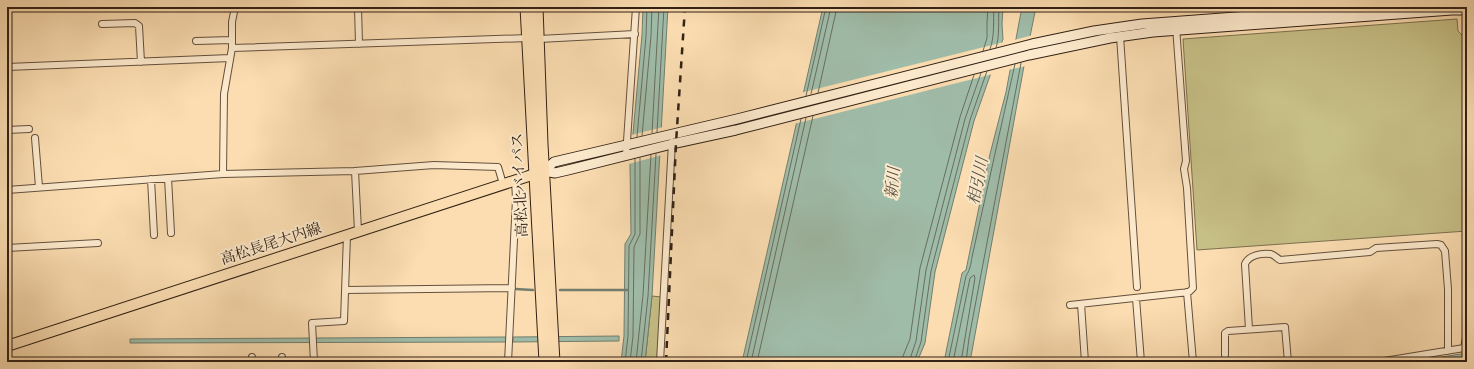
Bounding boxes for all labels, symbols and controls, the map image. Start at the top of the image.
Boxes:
street label: 高松北バイパス [508,132,532,238]
water label: 相引川 [964,154,993,206]
water label: 新川 [882,164,905,200]
street label: 高松長尾大内線 [218,219,324,269]

